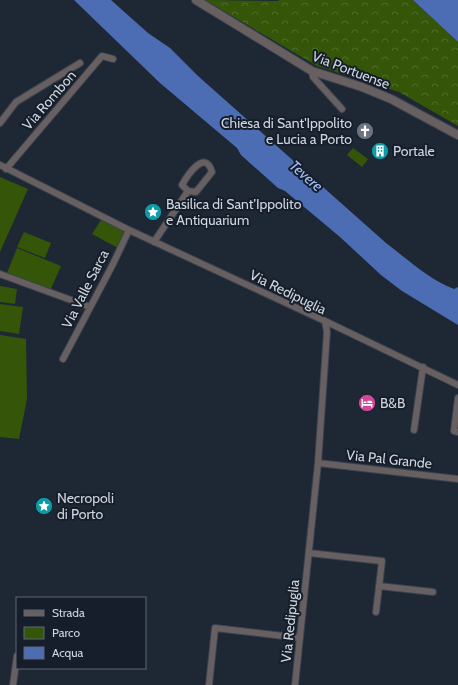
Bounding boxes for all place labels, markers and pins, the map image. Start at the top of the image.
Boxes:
place label: Chiesa di Sant'Ippolito e Lucia a Porto [221,114,352,148]
church icon: Chiesa di Sant'Ippolito e Lucia a Porto [355,121,375,141]
building icon: Portale [370,141,390,161]
place label: Portale [393,142,435,160]
place label: Basilica di Sant'Ippolito e Antiquarium [166,195,302,229]
place icon: Basilica di Sant'Ippolito e Antiquarium [143,202,163,222]
hotel icon: B&B [357,393,377,413]
place label: B&B [380,394,405,412]
place label: Necropoli di Porto [57,489,114,523]
place icon: Necropoli di Porto [34,496,54,516]

